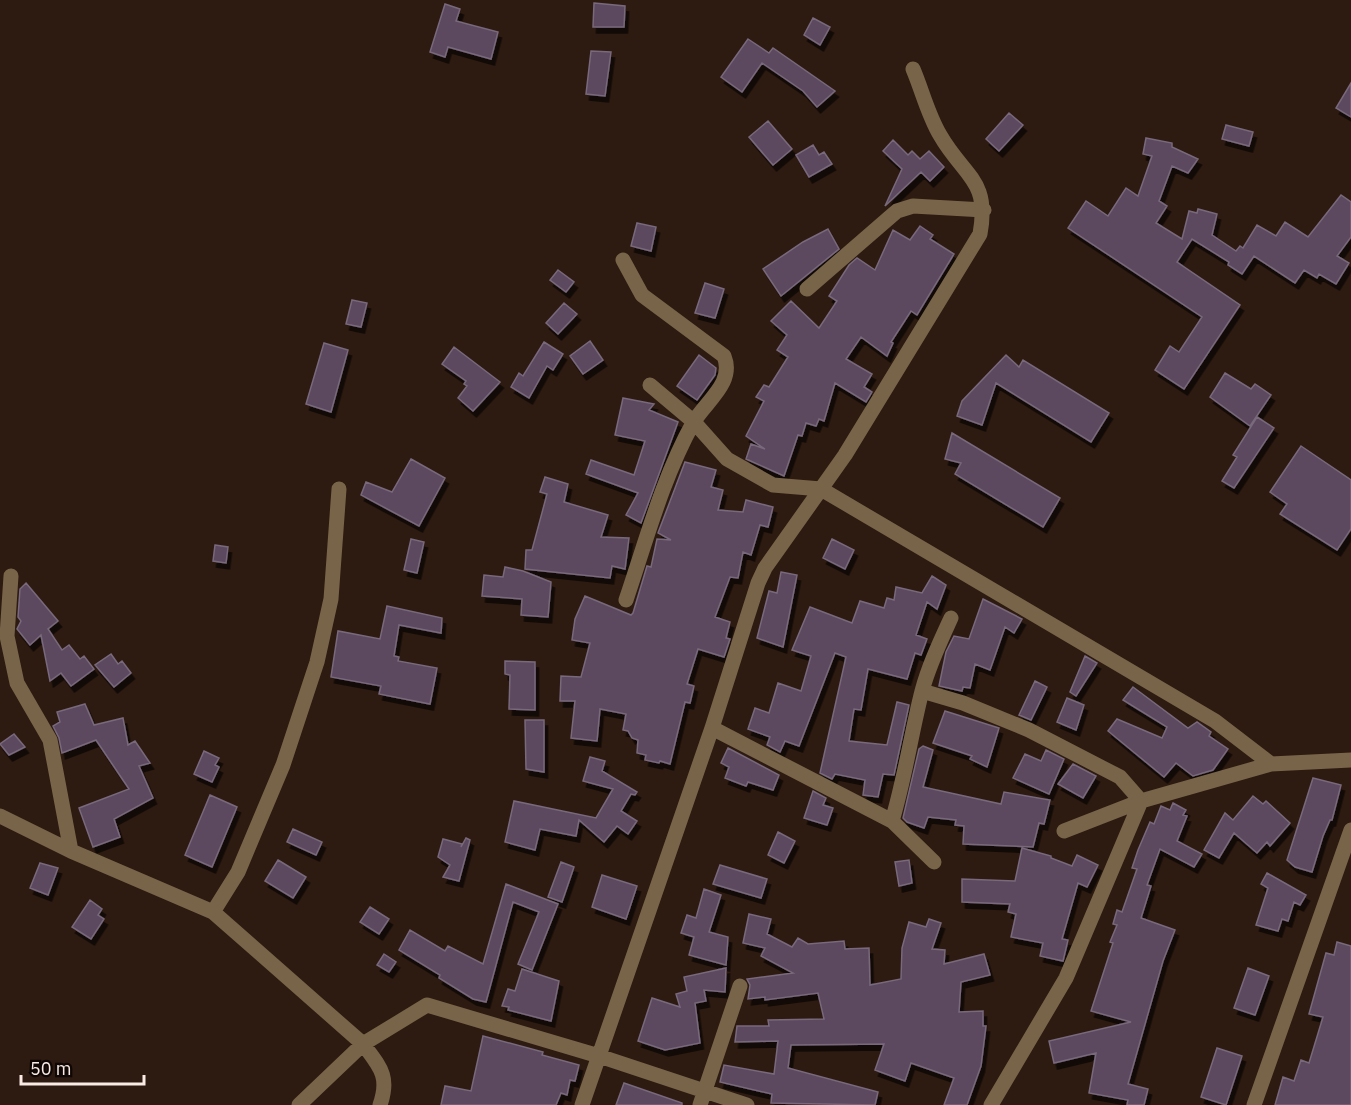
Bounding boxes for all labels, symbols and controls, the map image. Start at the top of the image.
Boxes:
scale bar [21,1048,144,1086]
text: 50 m [30,1057,72,1080]

